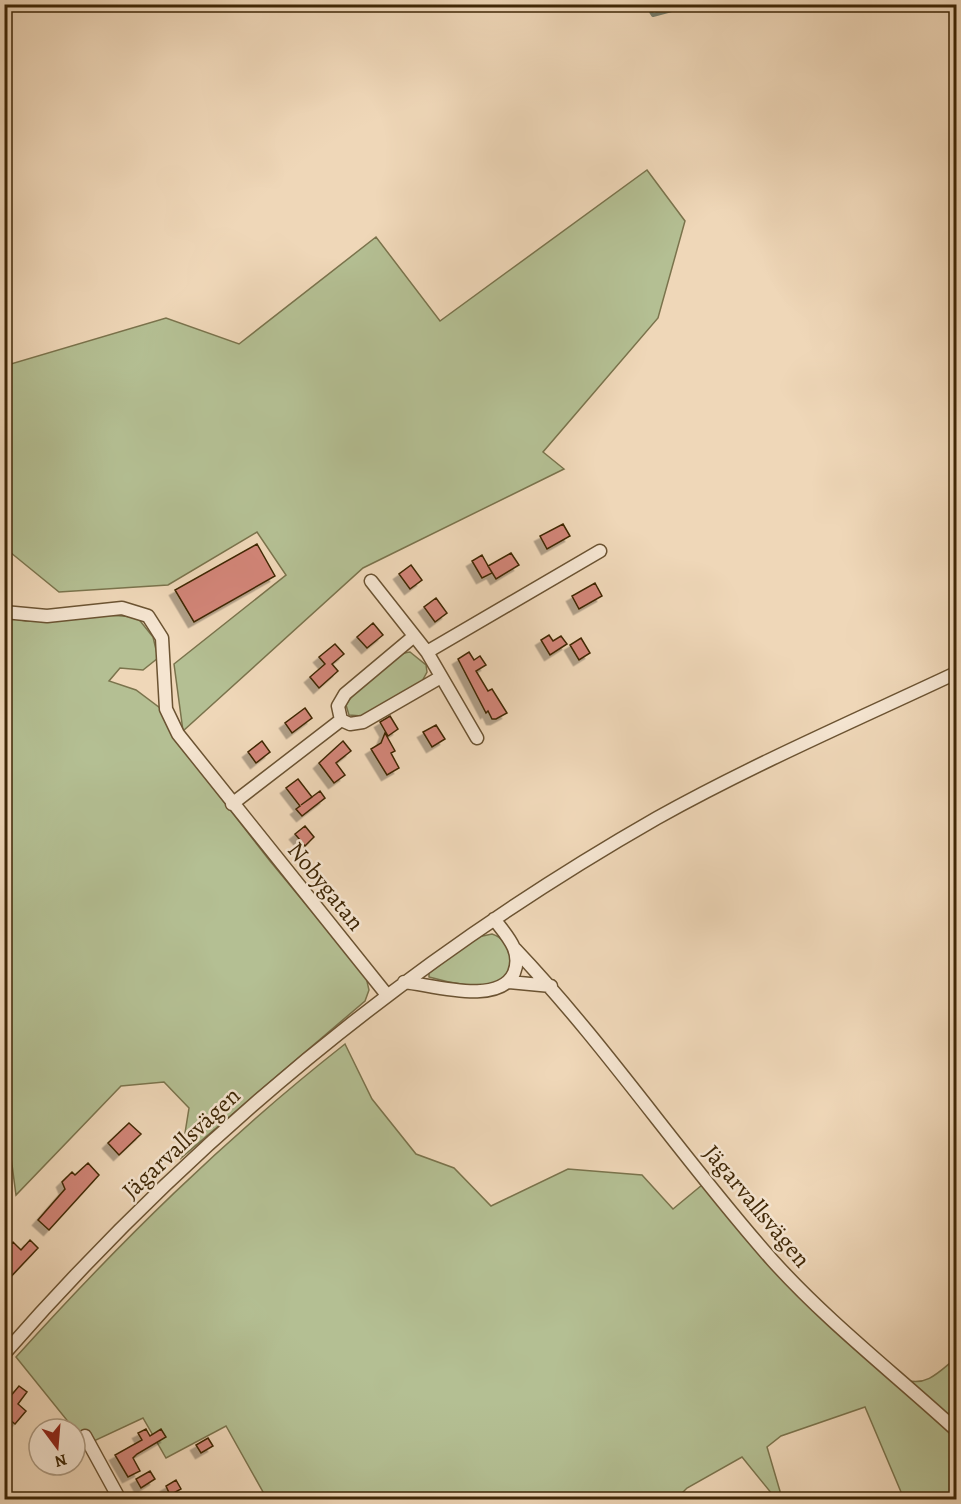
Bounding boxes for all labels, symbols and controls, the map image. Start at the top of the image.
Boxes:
street label: Nobygatan [280,835,372,937]
street label: Jägarvallsvägen [115,1080,247,1206]
street label: Jägarvallsvägen [696,1138,818,1274]
north arrow [27,1417,87,1477]
text: N [52,1448,69,1473]

